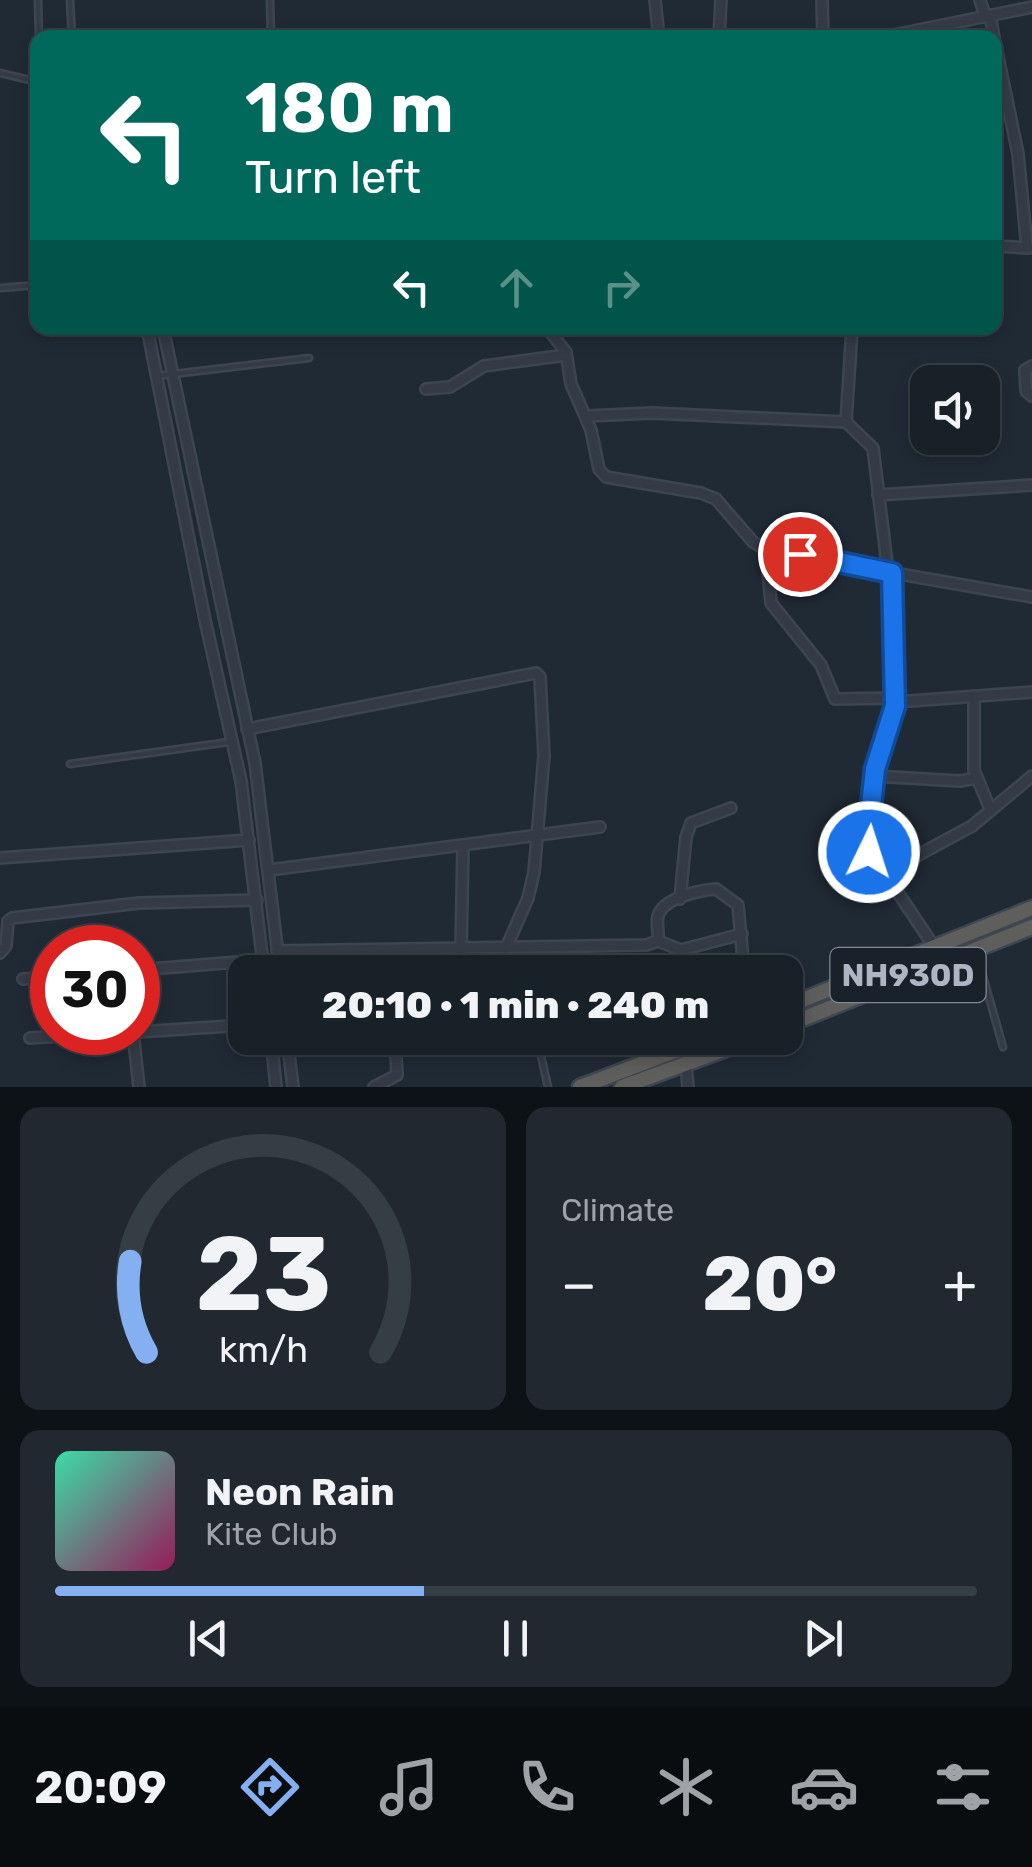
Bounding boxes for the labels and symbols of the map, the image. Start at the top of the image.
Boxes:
pin [758,512,843,597]
position arrow [817,800,921,904]
speed limit sign: 30 [30,925,160,1055]
road number: NH930D [830,948,986,1002]

